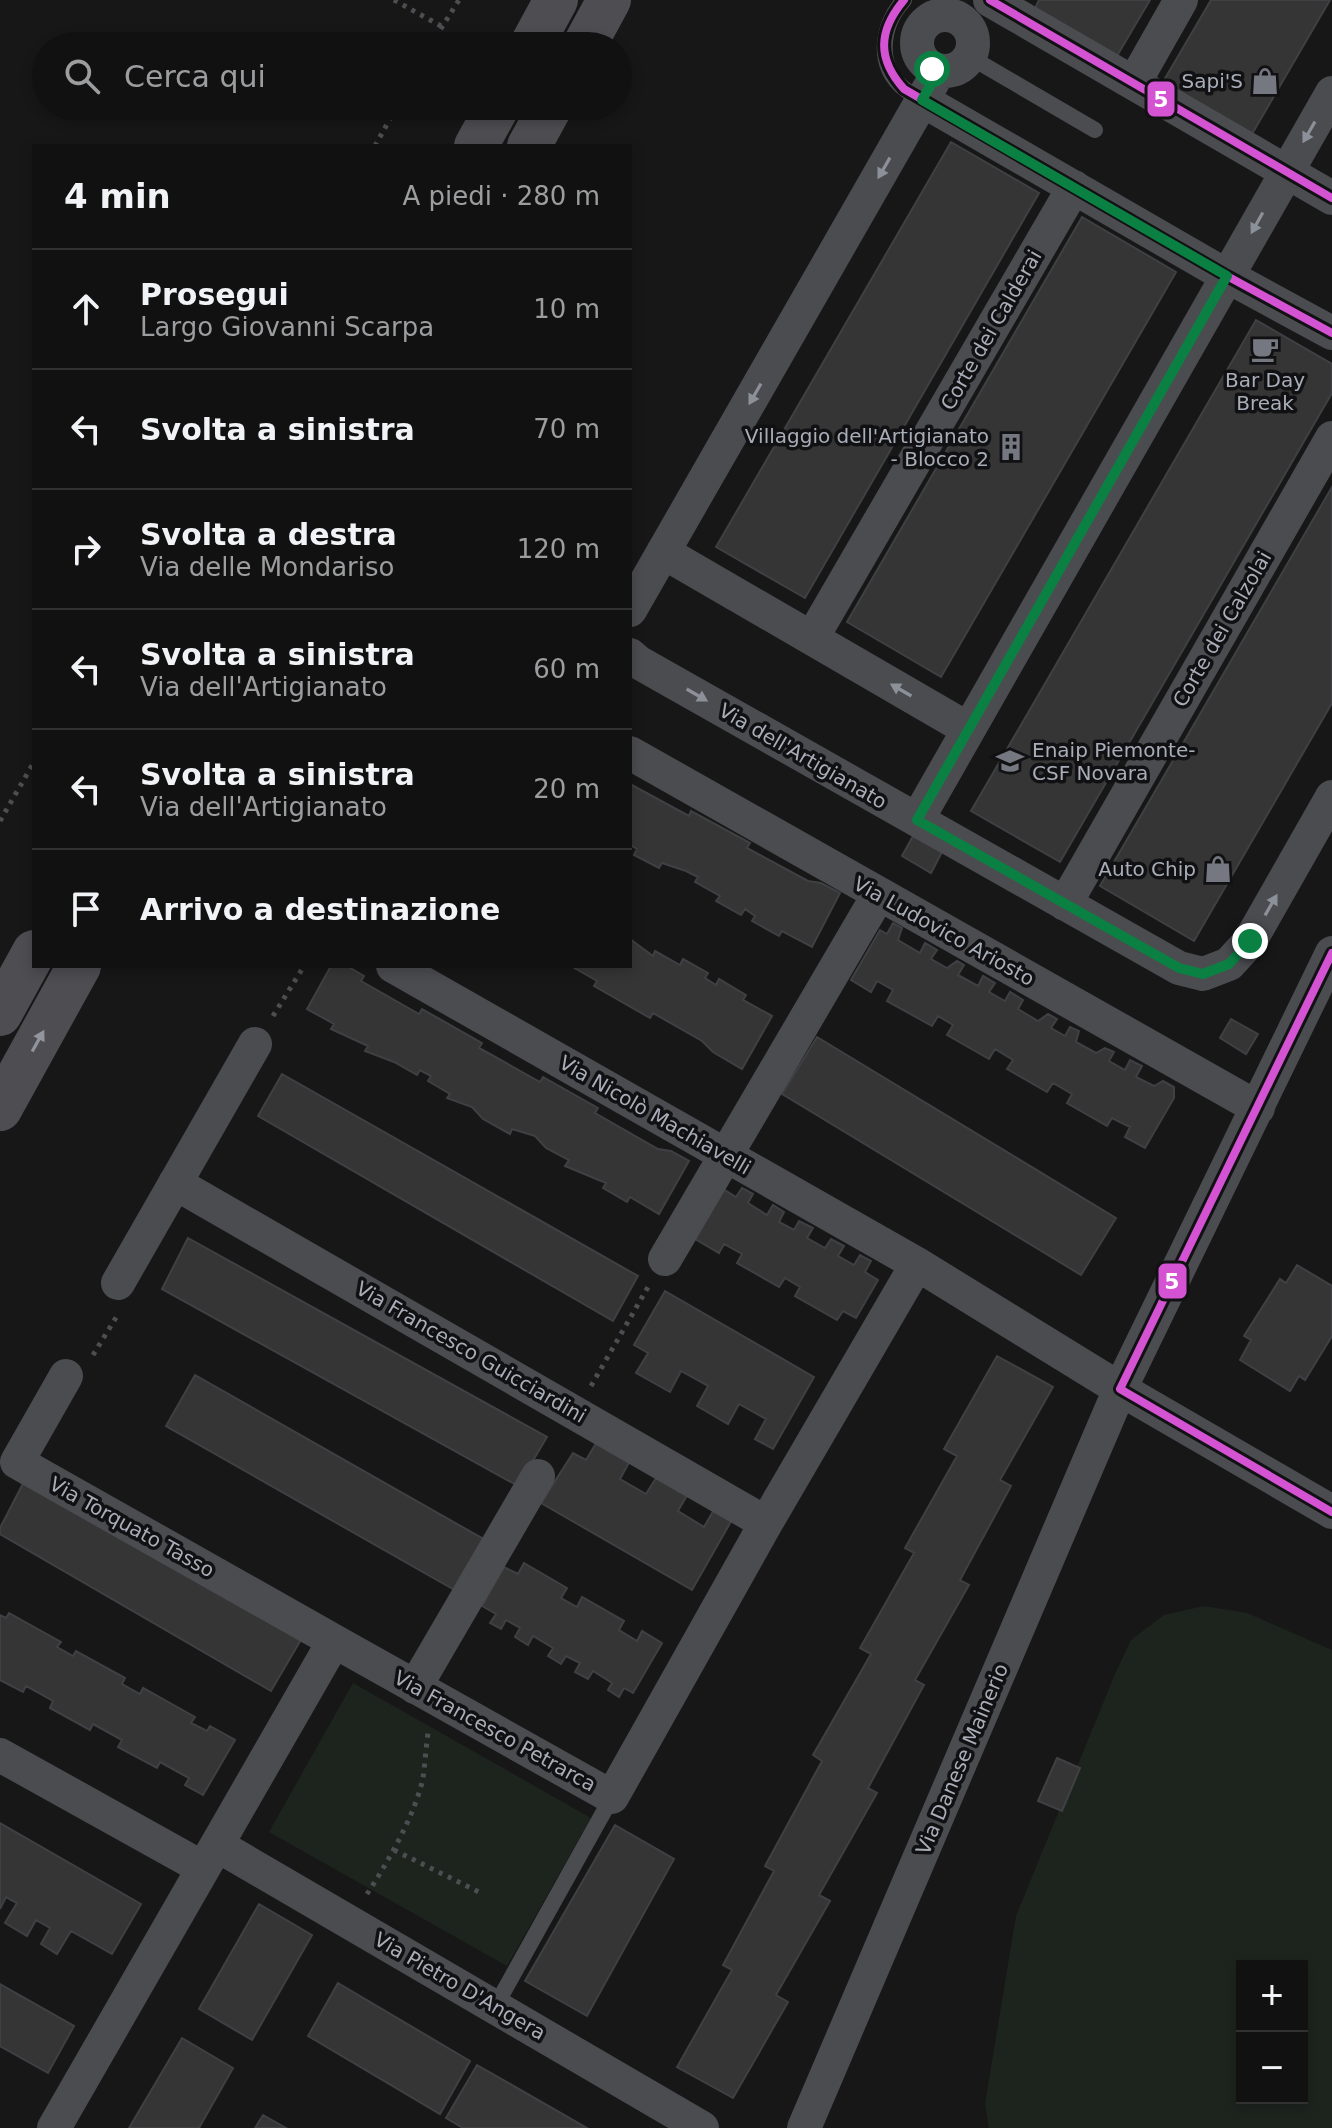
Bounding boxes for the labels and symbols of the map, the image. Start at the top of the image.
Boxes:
route start [914,51,950,87]
shop icon: Sapi'S [1250,66,1280,96]
place label: Sapi'S [1182,69,1243,93]
line badge: 5 [1146,80,1176,118]
text: 5 [1153,87,1169,112]
one-way arrow [1302,121,1316,143]
one-way arrow [877,157,891,179]
one-way arrow [1250,212,1264,235]
street label: Corte dei Calderai [935,246,1047,414]
cafe icon: Bar Day Break [1250,334,1280,364]
place label: Bar Day Break [1225,368,1305,415]
one-way arrow [748,382,762,405]
place label: Villaggio dell'Artigianato - Blocco 2 [745,424,989,471]
building icon: Villaggio dell'Artigianato - Blocco 2 [996,432,1026,462]
street label: Corte dei Calzolai [1168,547,1276,711]
one-way arrow [890,683,912,697]
one-way arrow [685,688,708,702]
street label: Via dell'Artigianato [715,698,891,814]
place label: Enaip Piemonte- CSF Novara [1032,738,1195,785]
school or university icon: Enaip Piemonte- CSF Novara [995,746,1025,776]
shop icon: Auto Chip [1203,854,1233,884]
place label: Auto Chip [1098,857,1196,881]
street label: Via Ludovico Ariosto [849,871,1039,991]
one-way arrow [1264,893,1277,916]
route end [1232,923,1268,959]
one-way arrow [30,1030,44,1052]
street label: Via Nicolò Machiavelli [555,1050,755,1180]
line badge: 5 [1157,1262,1188,1300]
text: 5 [1164,1269,1180,1294]
street label: Via Francesco Guicciardini [352,1276,590,1428]
street label: Via Torquato Tasso [45,1472,219,1582]
street label: Via Danese Mainerio [911,1660,1013,1858]
street label: Via Francesco Petrarca [390,1665,600,1797]
street label: Via Pietro D'Angera [370,1927,550,2045]

